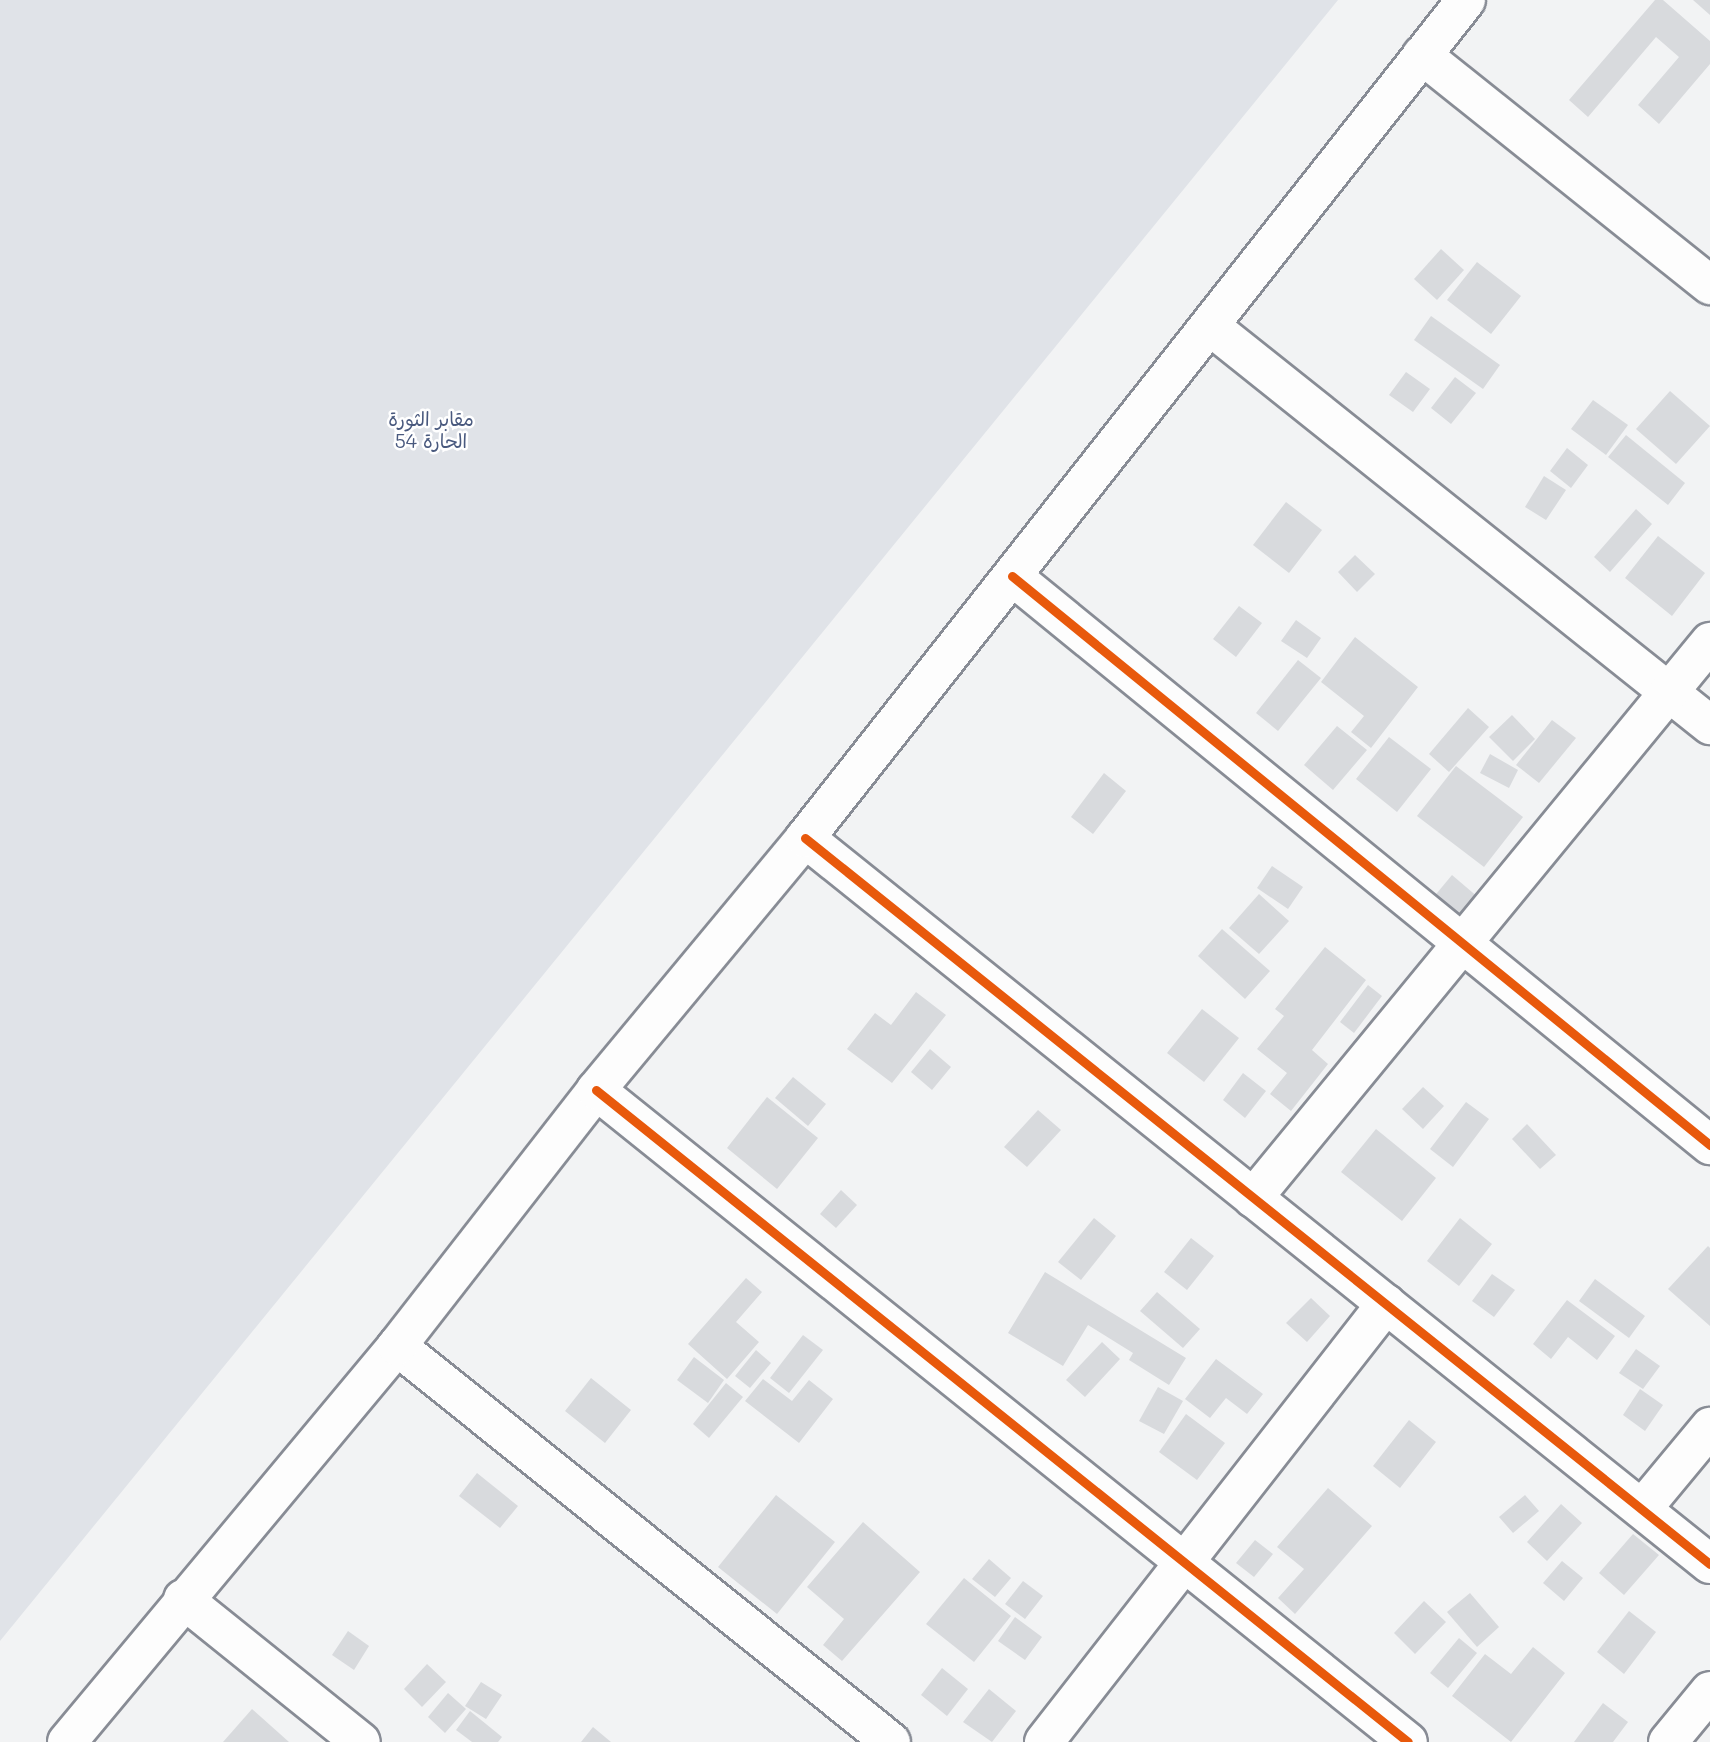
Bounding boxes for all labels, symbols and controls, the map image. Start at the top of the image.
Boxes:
park label: مقابر الثورة الحارة 54 [388,408,474,452]

